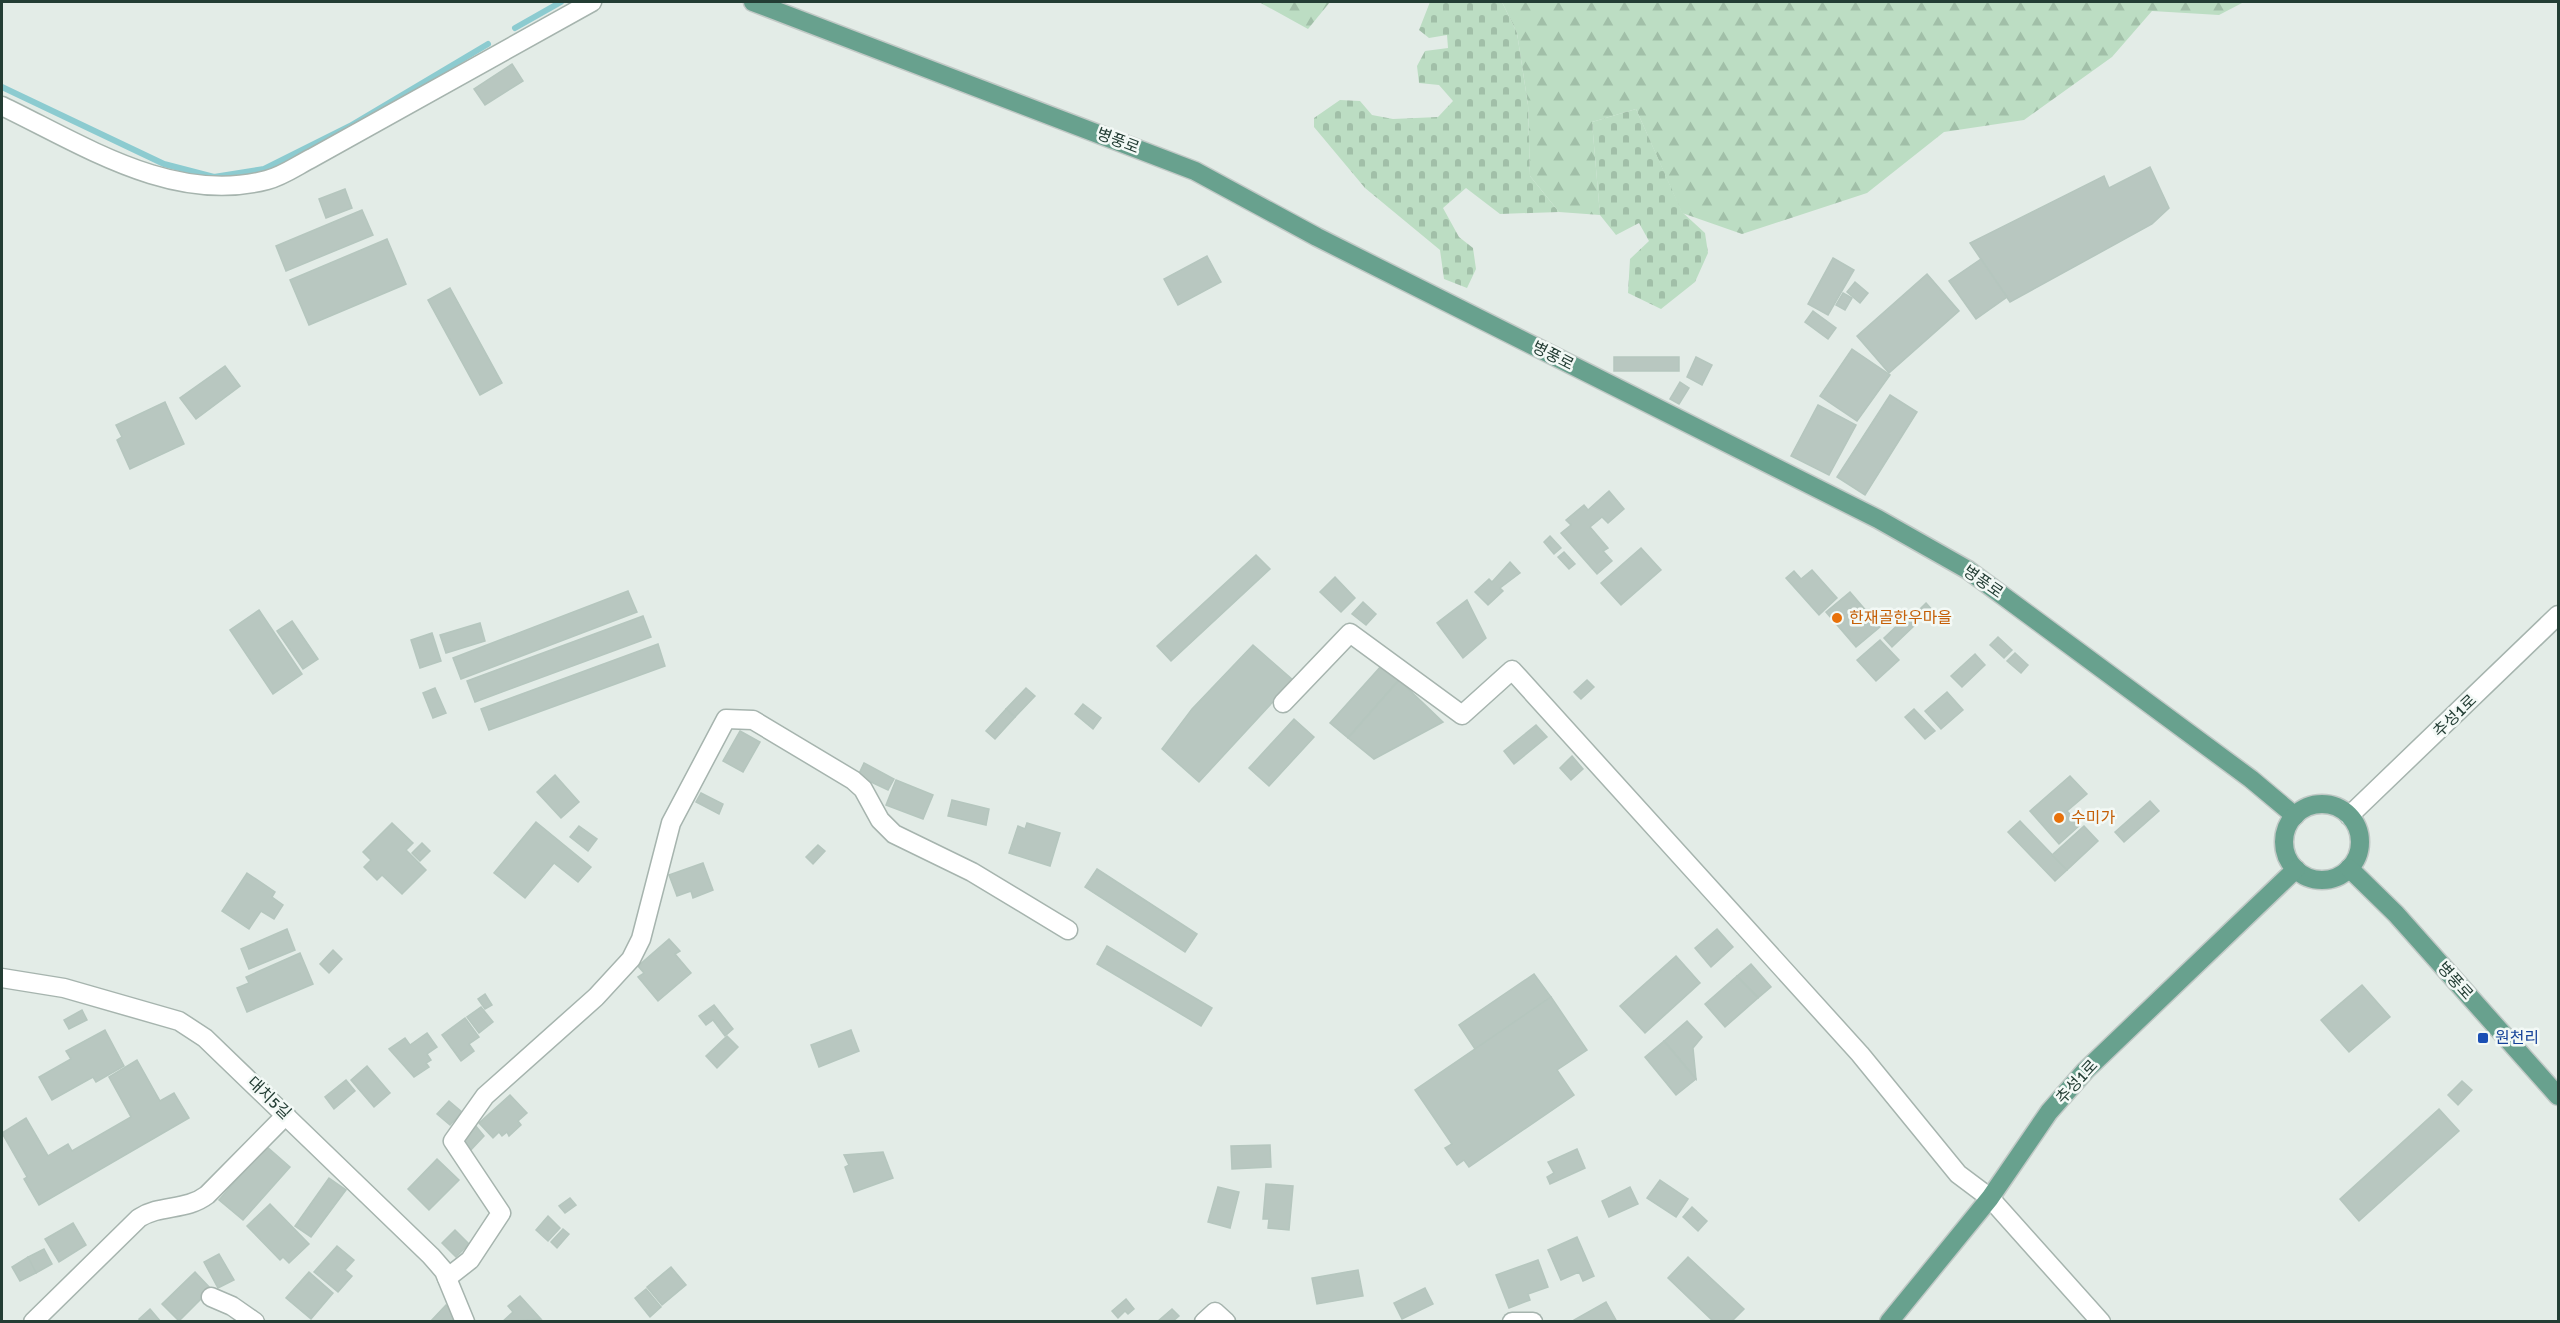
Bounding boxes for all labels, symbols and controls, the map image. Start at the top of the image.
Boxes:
street label: 병풍로 [1094,124,1142,158]
street label: 병풍로 [1529,337,1577,375]
street label: 병풍로 [1959,561,2007,603]
place label: 한재골한우마을 [1849,608,1952,628]
marker: 한재골한우마을 [1830,611,1844,625]
street label: 추성1로 [2429,690,2481,742]
place label: 수미가 [2071,808,2115,828]
marker: 수미가 [2052,811,2066,825]
street label: 병풍로 [2433,958,2477,1004]
place label: 원천리 [2495,1028,2539,1048]
marker: 원천리 [2476,1031,2490,1045]
street label: 추성1로 [2052,1056,2103,1108]
street label: 대치5길 [243,1072,295,1124]

